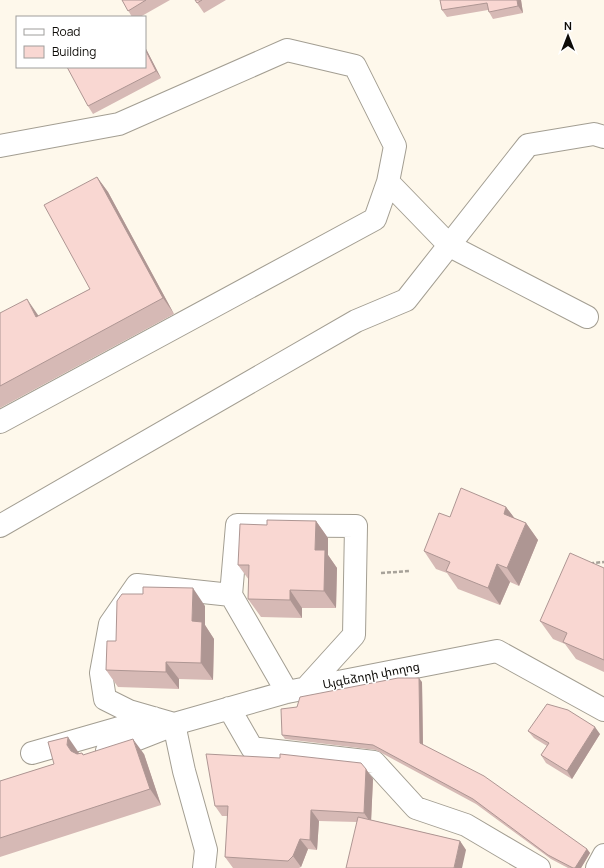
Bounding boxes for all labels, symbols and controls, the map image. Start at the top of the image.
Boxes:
legend [16,16,146,68]
north arrow [548,16,588,56]
text: N [564,18,572,33]
text: Road [52,23,80,40]
text: Building [52,43,96,60]
street label: Այգեձորի փողոց [321,657,421,693]

